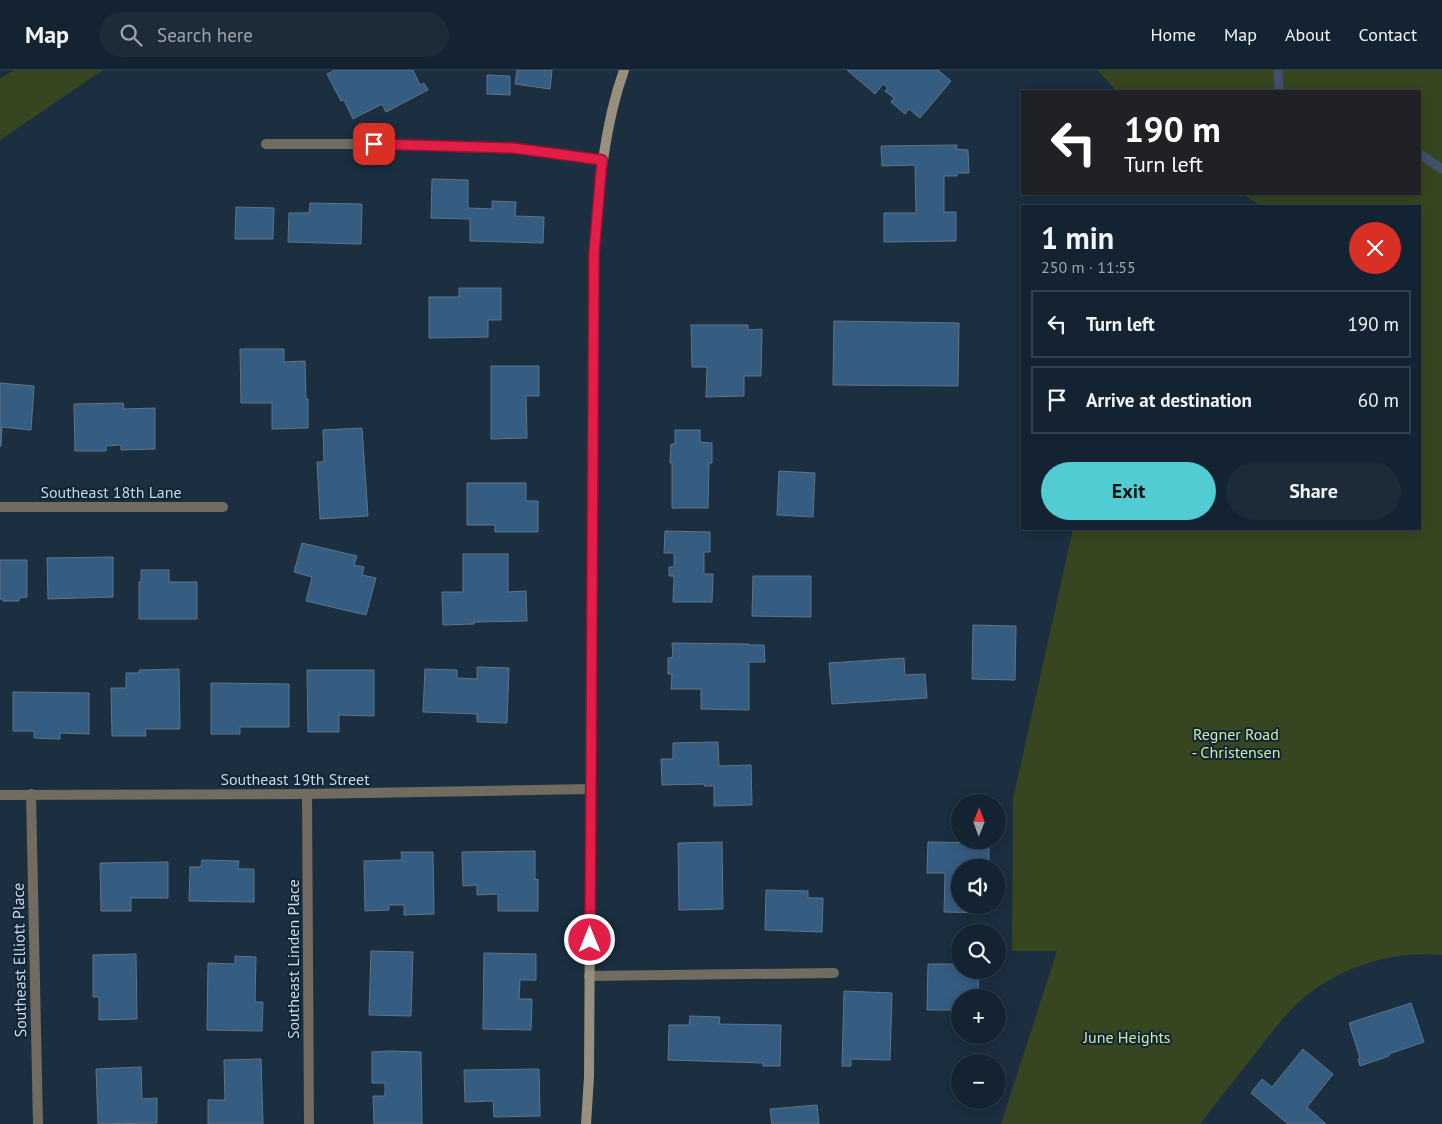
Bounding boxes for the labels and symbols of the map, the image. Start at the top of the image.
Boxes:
pin [353,123,395,165]
street label: Southeast 18th Lane [40,482,182,502]
park label: Regner Road - Christensen [1192,724,1280,762]
street label: Southeast 19th Street [220,769,370,789]
north arrow [951,794,1006,849]
street label: Southeast Linden Place [283,879,303,1039]
street label: Southeast Elliott Place [8,882,30,1038]
position arrow [563,913,615,965]
park label: June Heights [1082,1027,1171,1047]

